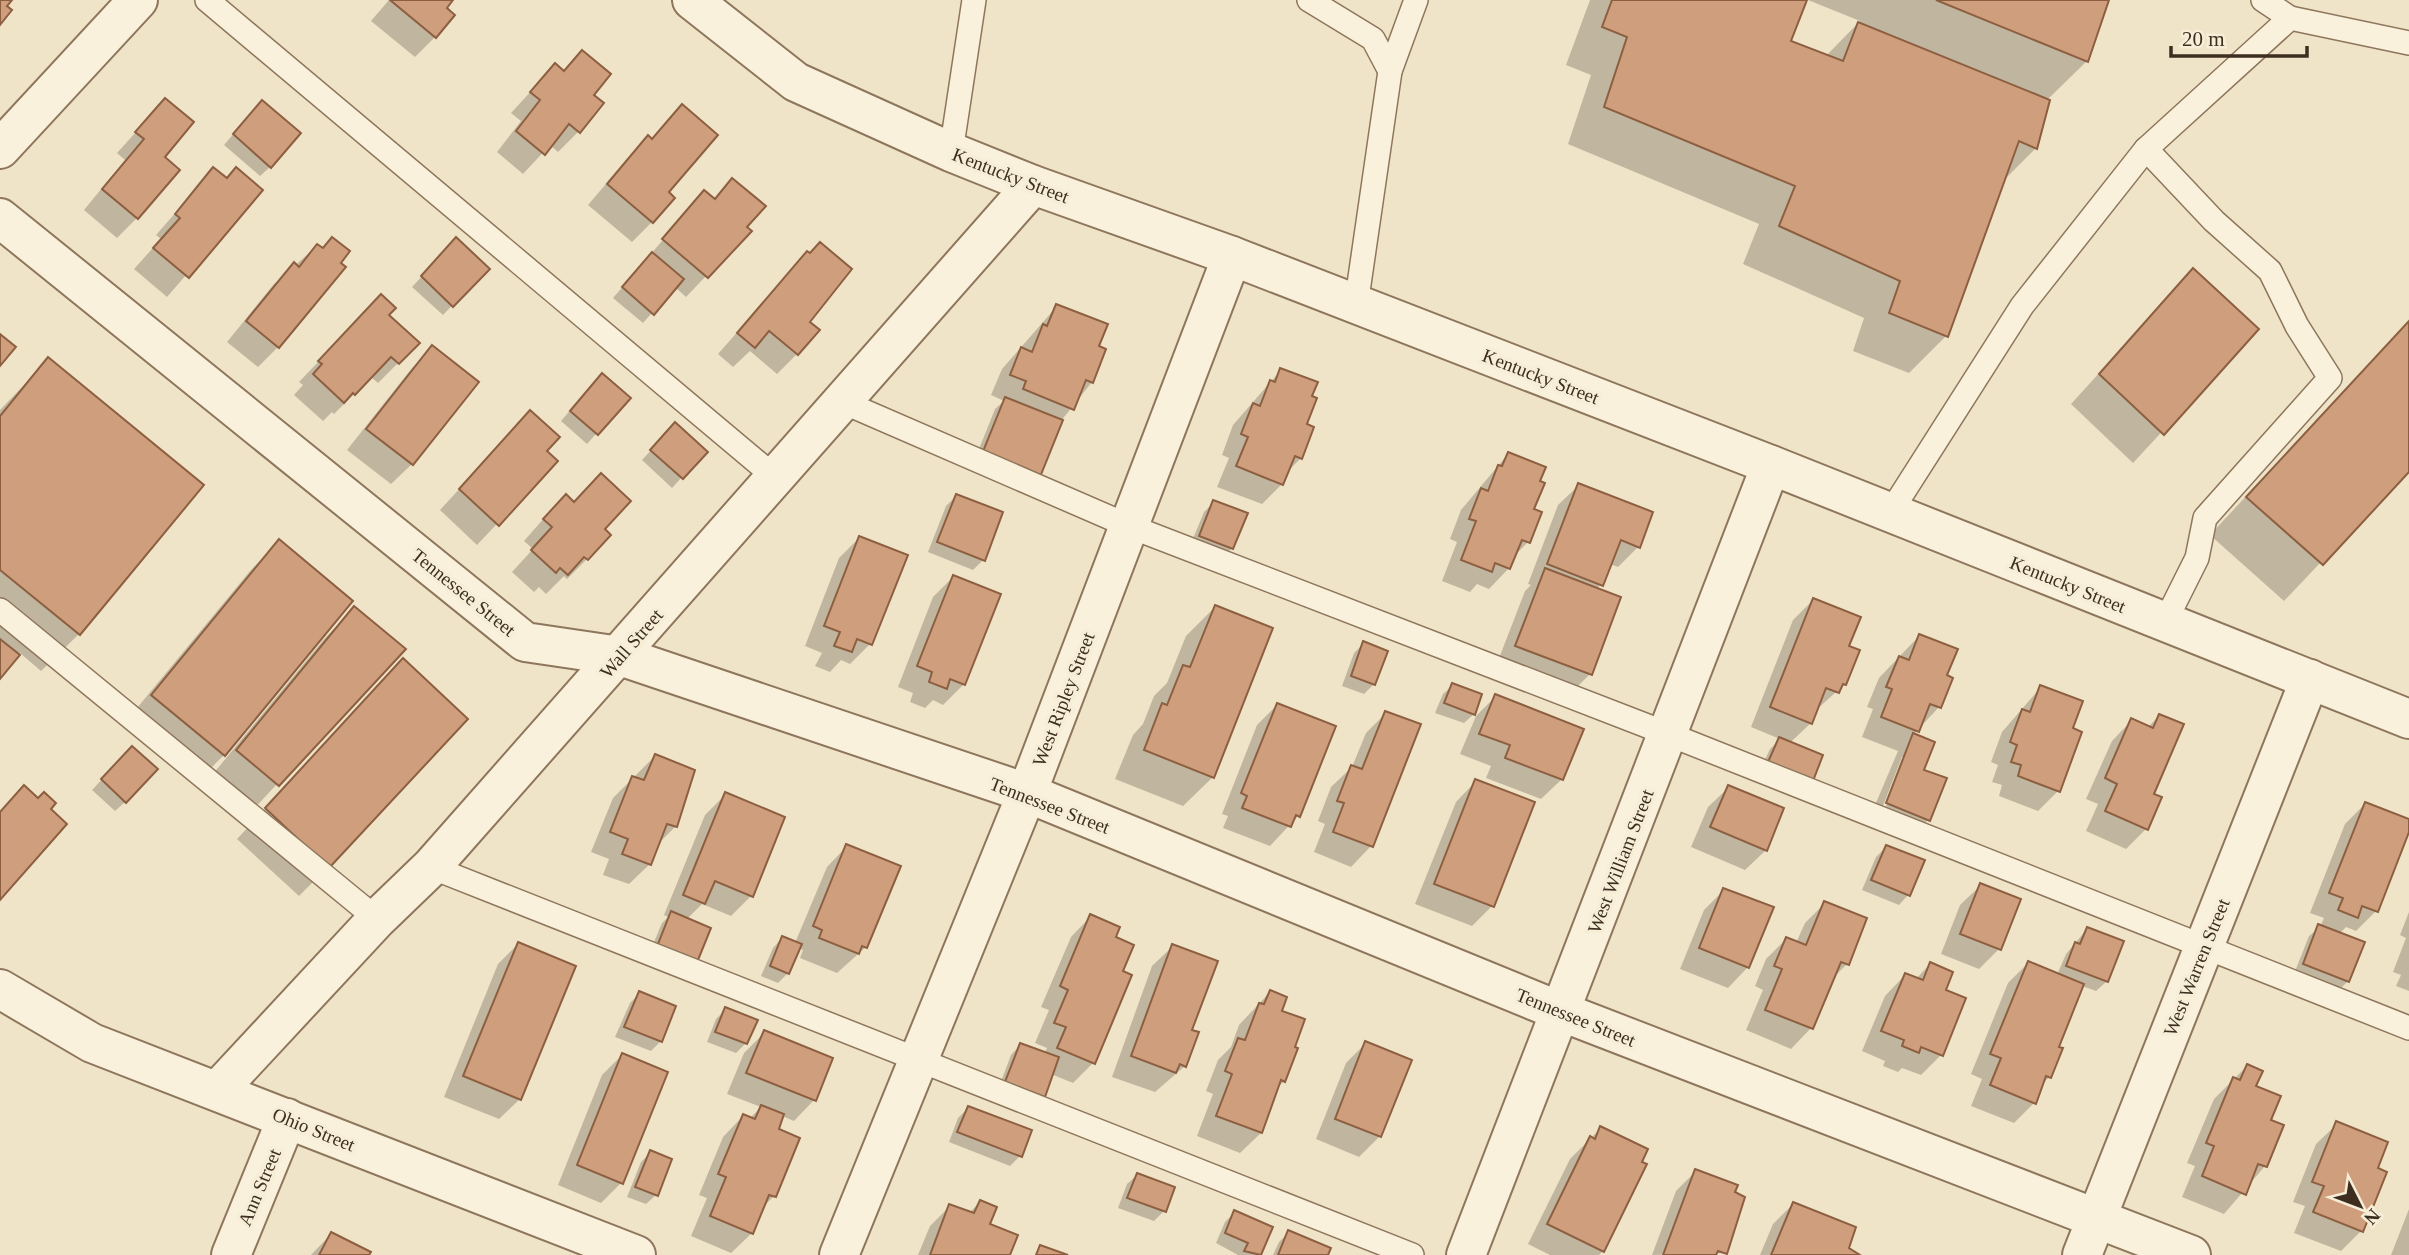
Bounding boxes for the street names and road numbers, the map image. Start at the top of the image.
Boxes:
street label: Kentucky Street [950,144,1073,208]
street label: Kentucky Street [1480,345,1603,409]
street label: Tennessee Street [408,544,520,641]
street label: Kentucky Street [2007,552,2129,617]
street label: Wall Street [596,604,667,682]
street label: West Ripley Street [1028,628,1099,769]
street label: Tennessee Street [987,773,1113,838]
street label: West William Street [1583,786,1658,936]
street label: West Warren Street [2159,895,2234,1039]
street label: Tennessee Street [1513,984,1639,1051]
street label: Ohio Street [270,1103,359,1156]
street label: Ann Street [234,1145,285,1229]

